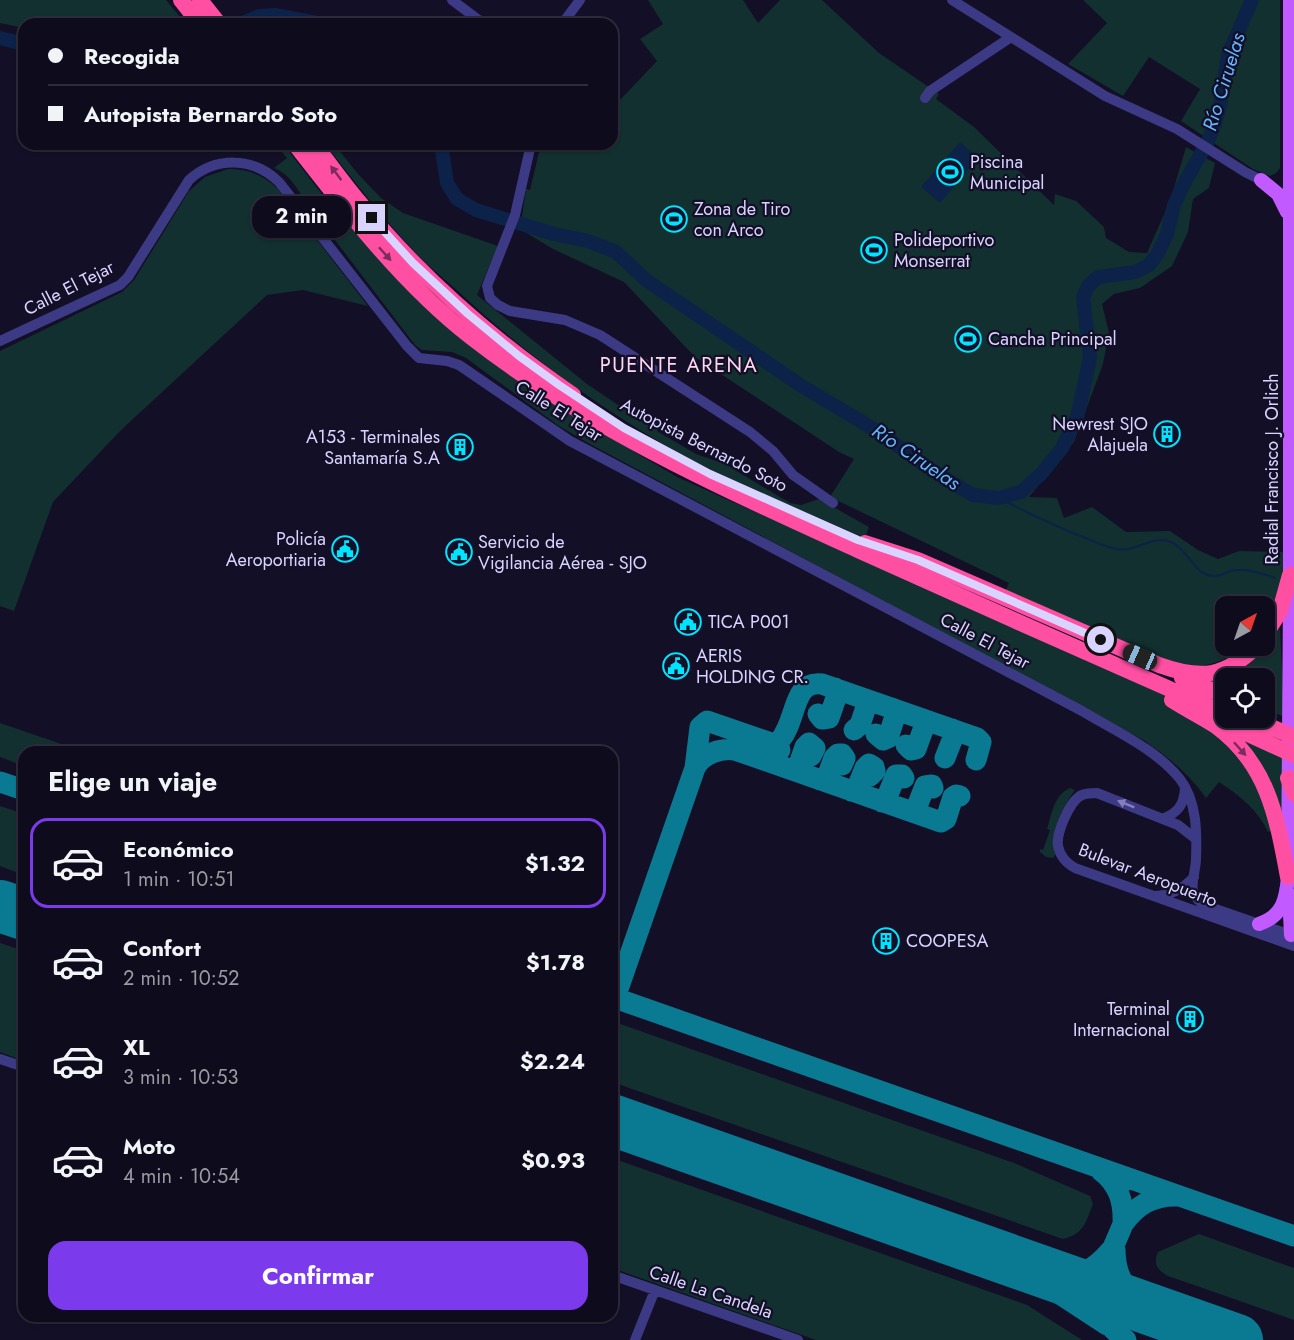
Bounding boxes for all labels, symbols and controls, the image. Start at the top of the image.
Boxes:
water label: Río Ciruelas [1195,29,1253,135]
text: Recogida [84,40,180,72]
text: Autopista Bernardo Soto [84,98,337,130]
place label: Piscina Municipal [970,149,1045,196]
sports icon: Piscina Municipal [935,157,965,187]
one-way arrow [330,165,343,181]
place label: Zona de Tiro con Arco [694,196,790,243]
callout: 2 min [252,197,351,239]
text: 2 min [275,202,328,231]
route end [358,204,385,231]
sports icon: Zona de Tiro con Arco [659,204,689,234]
place label: Polideportivo Monserrat [894,227,994,274]
sports icon: Polideportivo Monserrat [859,235,889,265]
one-way arrow [378,247,392,262]
street label: Calle El Tejar [19,254,120,322]
sports icon: Cancha Principal [953,324,983,354]
place label: Cancha Principal [988,326,1117,352]
district label: PUENTE ARENA [600,351,758,380]
street label: Radial Francisco J. Orlich [1259,373,1285,565]
street label: Calle El Tejar [510,374,608,449]
street label: Autopista Bernardo Soto [616,391,792,499]
place label: Newrest SJO Alajuela [1052,411,1148,458]
water label: Río Ciruelas [866,417,966,497]
building icon: Newrest SJO Alajuela [1152,419,1182,449]
place label: A153 - Terminales Santamaría S.A [306,424,440,471]
building icon: A153 - Terminales Santamaría S.A [445,432,475,462]
place label: Policía Aeroportiaria [226,526,326,573]
place label: Servicio de Vigilancia Aérea - SJO [478,529,647,576]
public building icon: Policía Aeroportiaria [330,534,360,564]
public building icon: Servicio de Vigilancia Aérea - SJO [444,537,474,567]
north arrow [1215,596,1275,656]
map controls [1215,596,1275,728]
street label: Calle El Tejar [935,606,1035,676]
public building icon: TICA P001 [673,607,703,637]
place label: TICA P001 [708,609,790,635]
route start [1087,626,1114,653]
car [1120,641,1160,673]
place label: AERIS HOLDING CR. [696,643,809,690]
public building icon: AERIS HOLDING CR. [661,651,691,681]
button: locate [1215,668,1275,728]
one-way arrow [1233,741,1246,756]
text: Elige un viaje [48,762,217,801]
one-way arrow [1116,799,1134,809]
text: Económico [123,833,234,865]
icon: car [51,836,105,890]
street label: Bulevar Aeropuerto [1075,837,1221,914]
text: $1.32 [525,847,585,879]
text: 1 min · 10:51 [123,865,235,894]
building icon: COOPESA [871,926,901,956]
place label: COOPESA [906,928,988,954]
text: Confort [123,932,201,964]
icon: car [51,935,105,989]
text: $1.78 [526,946,585,978]
text: 2 min · 10:52 [123,964,239,993]
place label: Terminal Internacional [1073,996,1170,1043]
building icon: Terminal Internacional [1175,1004,1205,1034]
text: XL [123,1031,150,1063]
icon: car [51,1034,105,1088]
text: $2.24 [520,1045,585,1077]
text: 3 min · 10:53 [123,1063,238,1092]
text: Moto [123,1130,176,1162]
icon: car [51,1133,105,1187]
text: $0.93 [521,1144,585,1176]
text: 4 min · 10:54 [123,1162,240,1191]
button: Confirmar [48,1241,588,1310]
street label: Calle La Candela [646,1259,776,1325]

